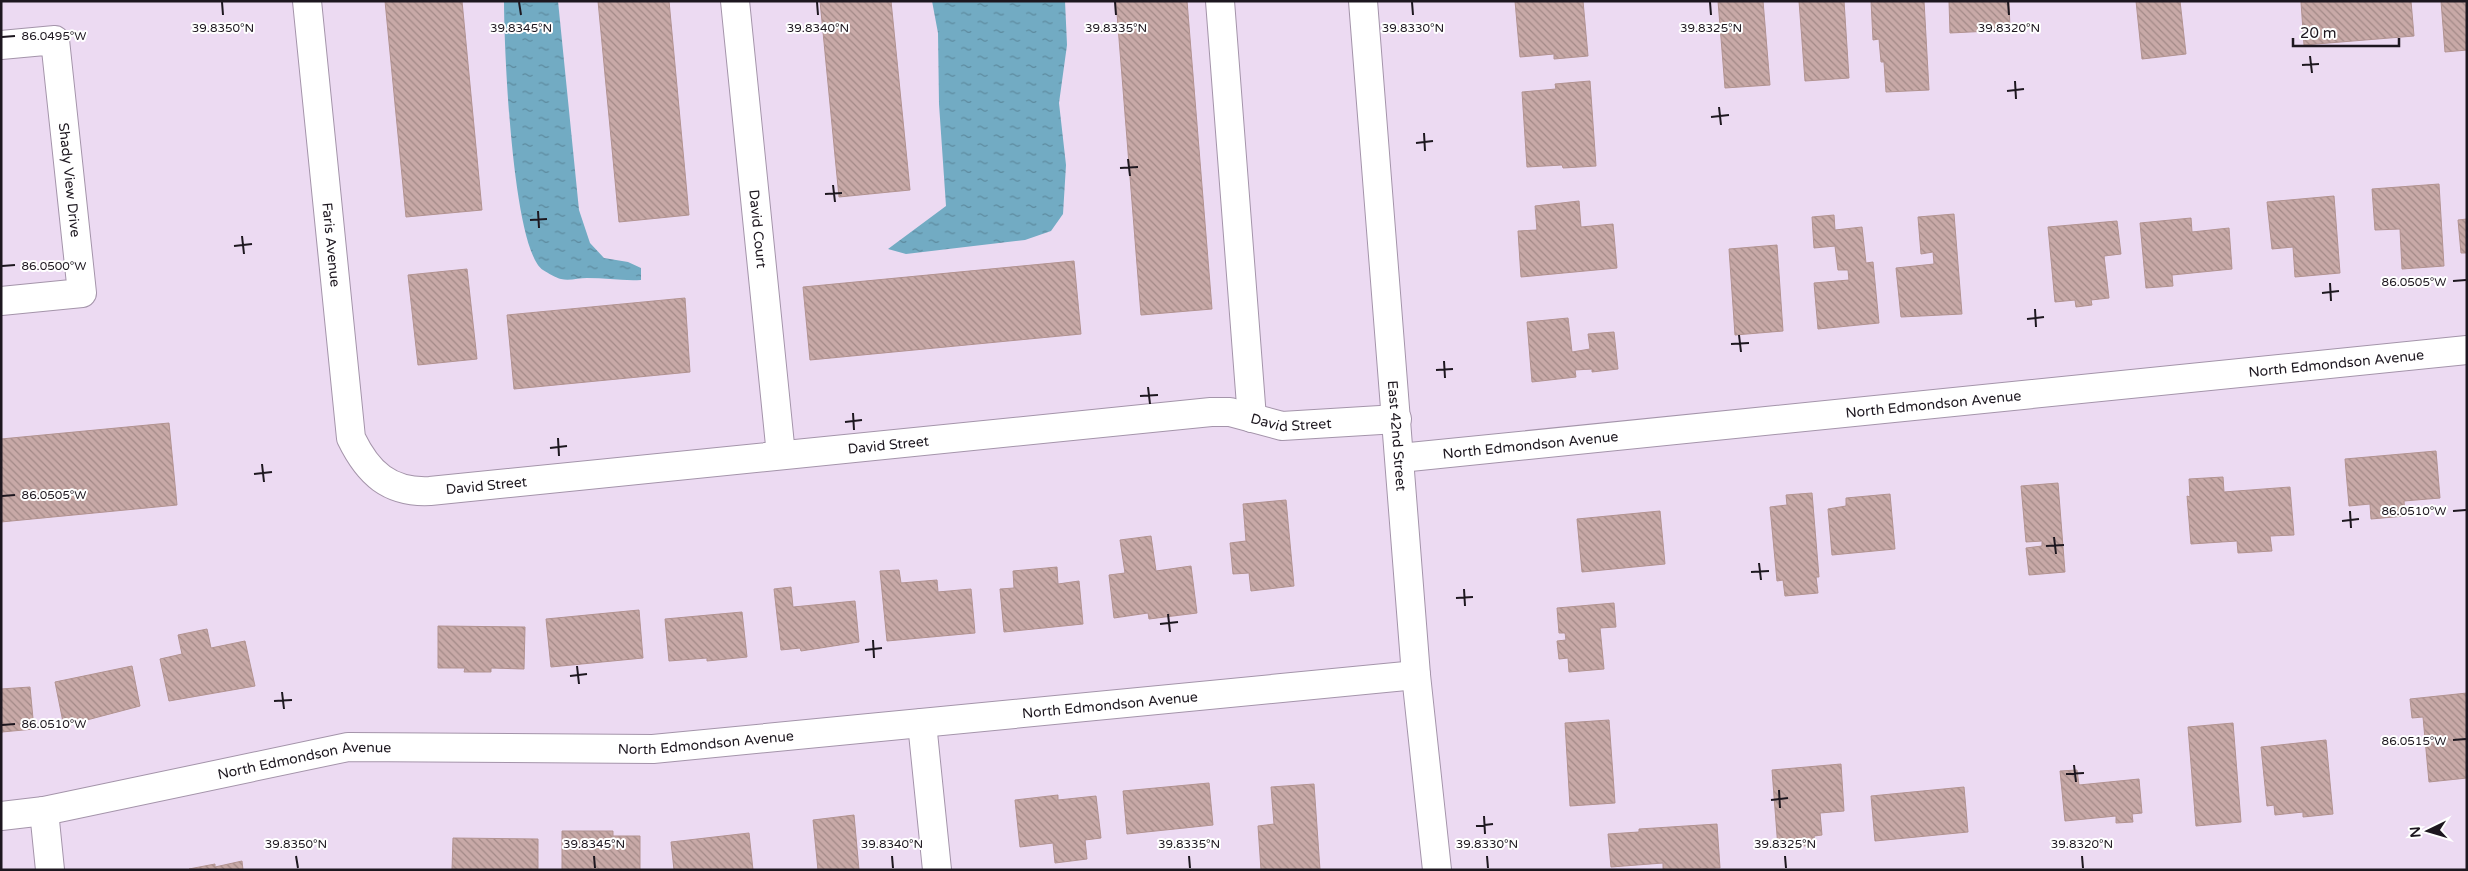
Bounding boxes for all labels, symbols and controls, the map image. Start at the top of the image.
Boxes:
scale bar [2293,15,2399,47]
text: 39.8350°N [192,21,254,35]
text: 39.8345°N [490,21,552,35]
text: 39.8340°N [787,21,849,35]
text: 39.8335°N [1085,21,1147,35]
text: 39.8330°N [1382,21,1444,35]
text: 39.8325°N [1680,21,1742,35]
text: 39.8320°N [1978,21,2040,35]
text: 20 m [2300,24,2337,42]
text: 86.0495°W [22,29,86,43]
street label: Shady View Drive [55,122,85,238]
street label: David Court [746,189,771,270]
street label: Faris Avenue [319,202,344,288]
text: 86.0500°W [21,259,87,273]
text: 86.0505°W [2382,275,2446,289]
street label: North Edmondson Avenue [2248,346,2425,381]
street label: East 42nd Street [1384,380,1410,492]
street label: North Edmondson Avenue [1845,387,2022,421]
street label: David Street [1249,409,1333,435]
street label: North Edmondson Avenue [1442,427,1619,462]
street label: David Street [847,432,930,457]
street label: David Street [445,473,528,498]
text: 86.0505°W [22,488,86,502]
text: 86.0510°W [2381,504,2447,518]
street label: North Edmondson Avenue [1021,688,1199,722]
text: 86.0510°W [21,717,87,731]
street label: North Edmondson Avenue [618,727,794,758]
text: 86.0515°W [2382,734,2446,748]
street label: North Edmondson Avenue [216,738,391,783]
north arrow [2403,806,2453,856]
text: N [2407,826,2425,838]
text: 39.8350°N [265,837,327,851]
text: 39.8345°N [563,837,625,851]
text: 39.8340°N [861,837,923,851]
text: 39.8335°N [1158,837,1220,851]
text: 39.8330°N [1456,837,1518,851]
text: 39.8325°N [1754,837,1816,851]
text: 39.8320°N [2051,837,2113,851]

